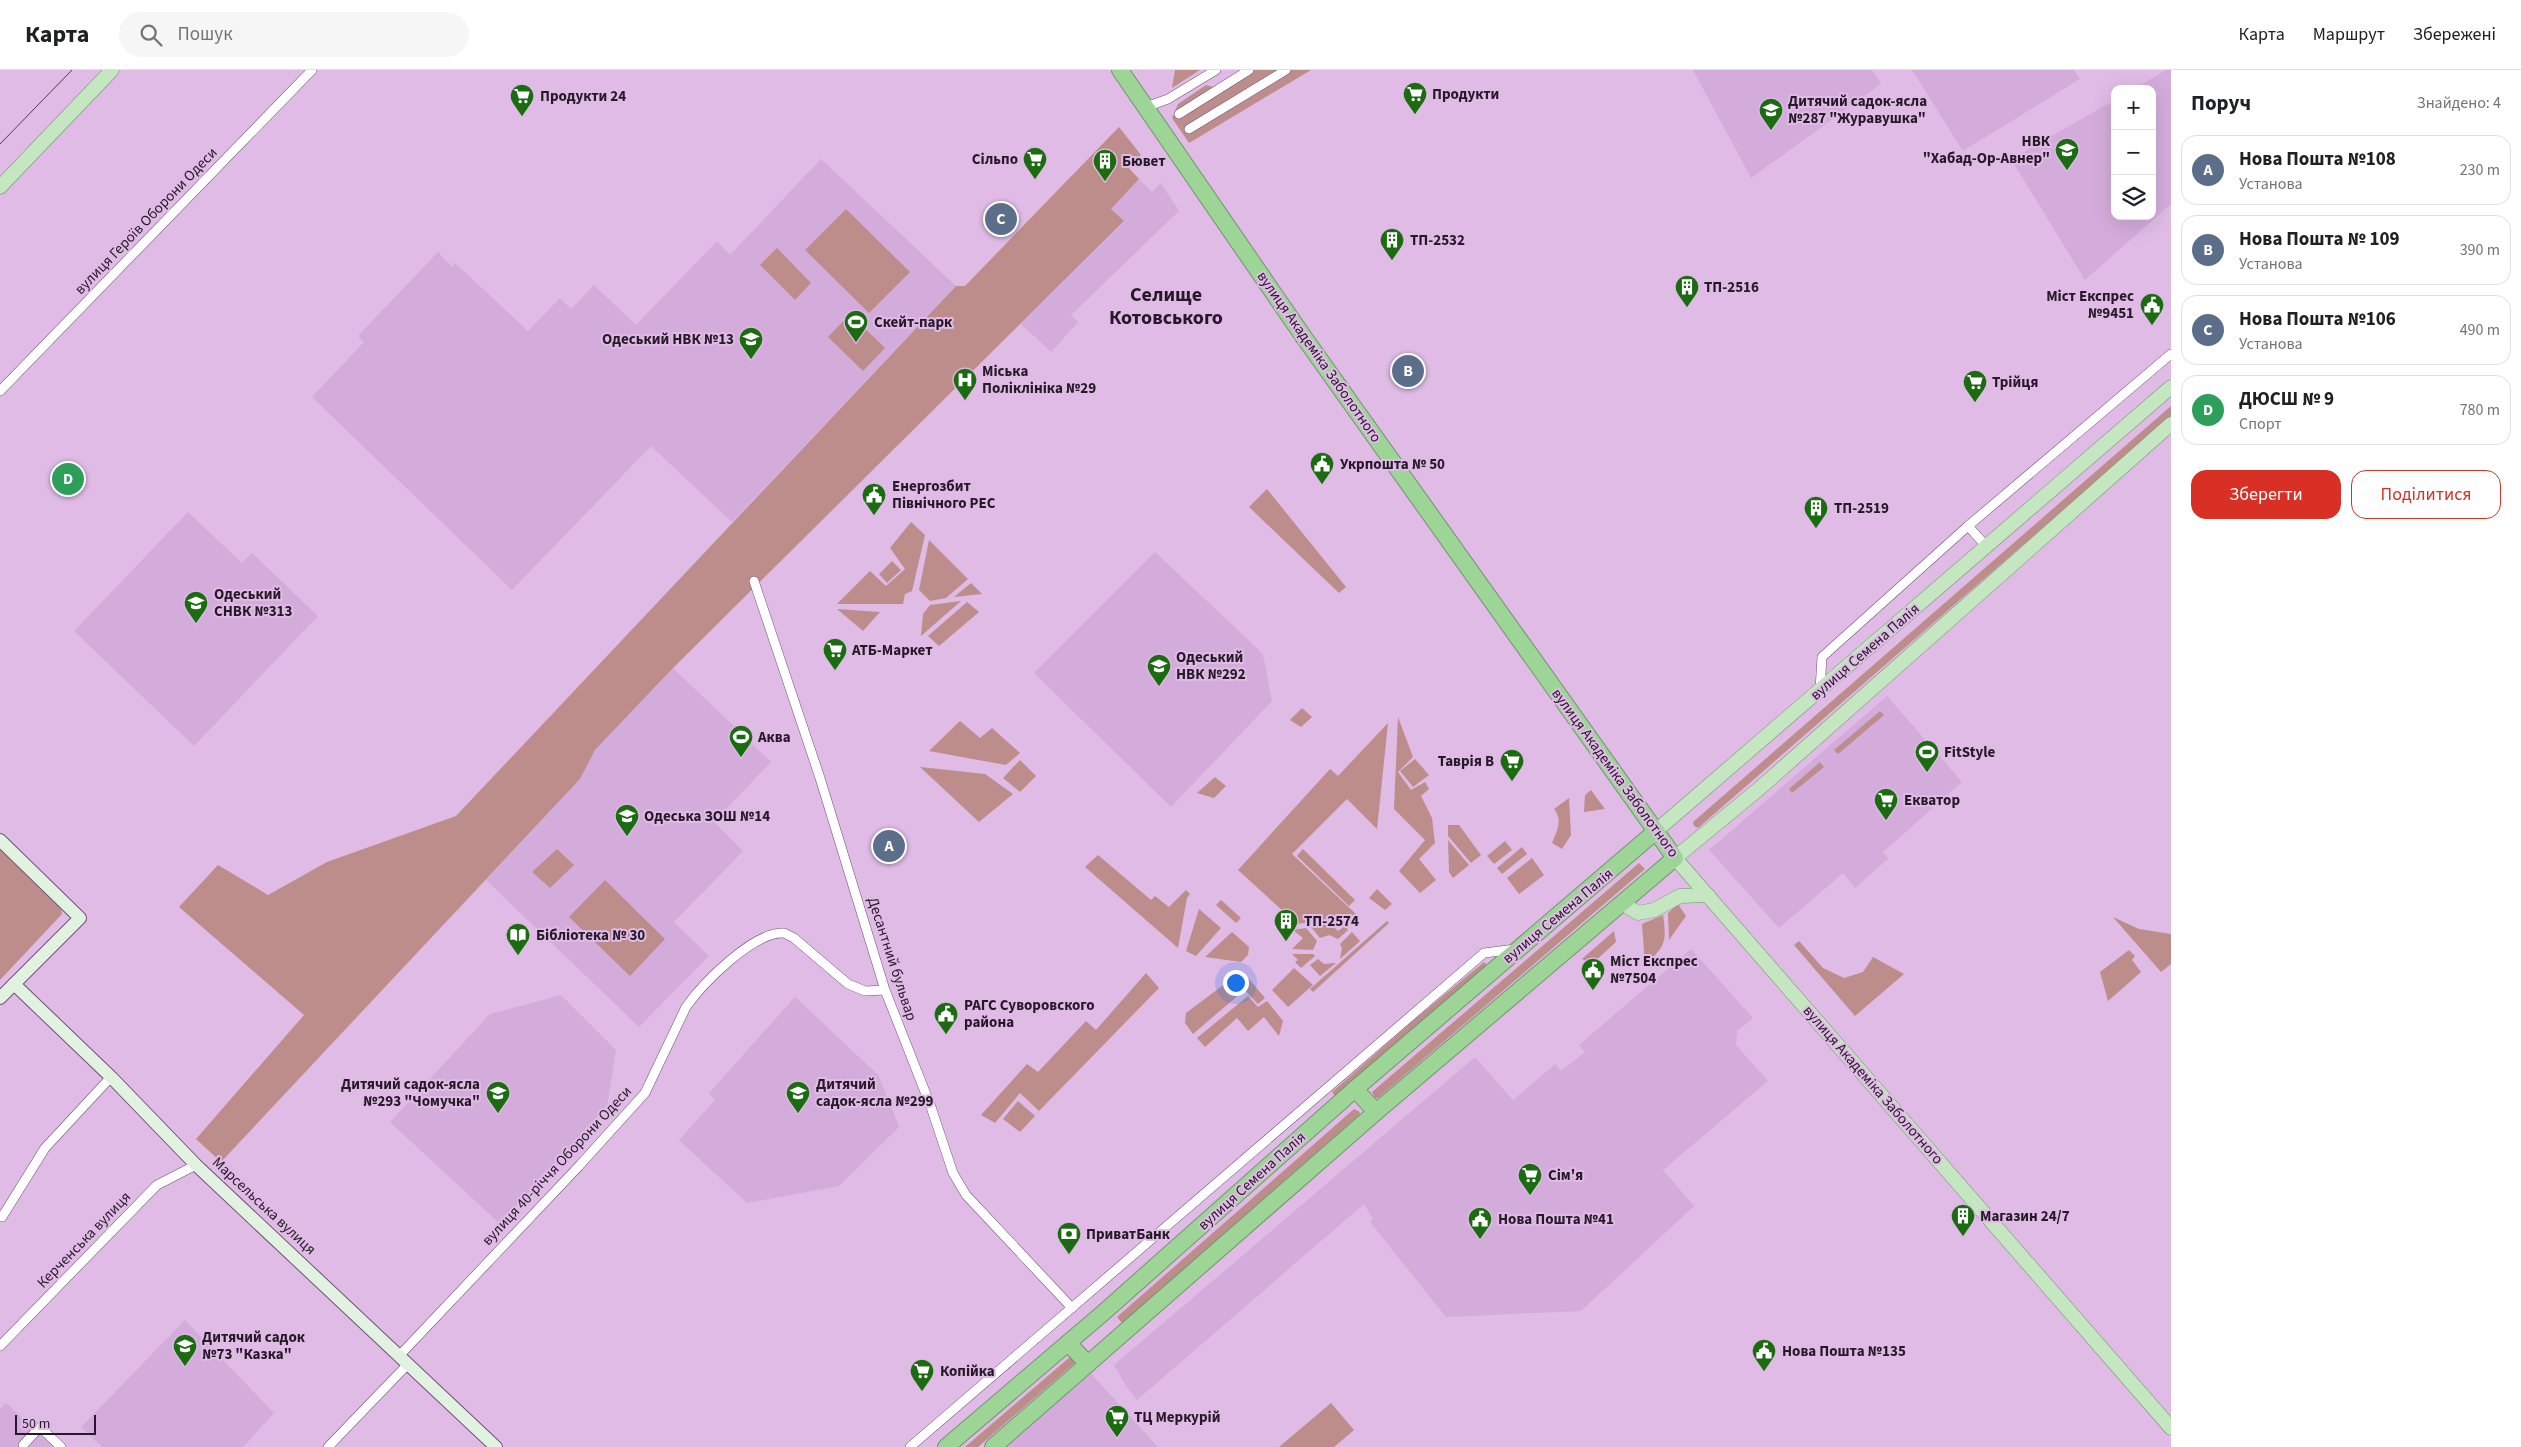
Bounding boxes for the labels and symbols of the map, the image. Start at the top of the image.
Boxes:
supermarket icon: Продукти [1402,81,1428,115]
supermarket icon: Продукти 24 [509,83,535,117]
place label: Продукти [1432,84,1499,105]
place label: Продукти 24 [540,86,626,107]
place label: Дитячий садок-ясла №287 "Журавушка" [1788,91,1927,129]
school or university icon: Дитячий садок-ясла №287 "Журавушка" [1758,97,1784,131]
place label: НВК "Хабад-Ор-Авнер" [1923,131,2051,169]
school or university icon: НВК "Хабад-Ор-Авнер" [2054,137,2080,171]
street label: вулиця Героїв Оборони Одеси [70,143,222,299]
supermarket icon: Сільпо [1022,146,1048,180]
building icon: Бювет [1092,148,1118,182]
place label: Сільпо [972,149,1018,170]
place label: Бювет [1122,151,1166,172]
pin: C [985,200,1017,238]
building icon: ТП-2532 [1379,227,1405,261]
place label: ТП-2532 [1410,230,1465,251]
street label: вулиця Академіка Заболотного [1252,267,1386,447]
building icon: ТП-2516 [1674,274,1700,308]
place label: ТП-2516 [1704,277,1759,298]
district label: Селище Котовського [1109,281,1223,332]
place label: Міст Експрес №9451 [2046,286,2134,324]
public building icon: Міст Експрес №9451 [2139,292,2165,326]
sports icon: Скейт-парк [843,309,869,343]
place label: Скейт-парк [874,312,953,333]
school or university icon: Одеський НВК №13 [738,326,764,360]
place label: Одеський НВК №13 [602,329,734,350]
pin: B [1392,352,1424,390]
place label: Міська Поліклініка №29 [982,361,1096,399]
hospital icon: Міська Поліклініка №29 [952,367,978,401]
supermarket icon: Трійця [1962,369,1988,403]
place label: Трійця [1992,372,2038,393]
public building icon: Укрпошта № 50 [1309,451,1335,485]
place label: Укрпошта № 50 [1340,454,1445,475]
pin: D [52,460,84,498]
place label: Енергозбит Північного РЕС [892,476,996,514]
public building icon: Енергозбит Північного РЕС [861,482,887,516]
building icon: ТП-2519 [1803,495,1829,529]
place label: ТП-2519 [1834,498,1889,519]
place label: Одеський СНВК №313 [214,584,292,622]
school or university icon: Одеський СНВК №313 [183,590,209,624]
street label: вулиця Семена Палія [1806,599,1924,705]
supermarket icon: АТБ-Маркет [822,637,848,671]
place label: АТБ-Маркет [851,640,933,661]
place label: Одеський НВК №292 [1176,647,1246,685]
school or university icon: Одеський НВК №292 [1146,653,1172,687]
street label: вулиця Академіка Заболотного [1546,684,1684,862]
sports icon: Аква [728,724,754,758]
place label: Аква [757,727,791,748]
sports icon: FitStyle [1914,739,1940,773]
place label: FitStyle [1944,742,1996,763]
supermarket icon: Таврія В [1499,748,1525,782]
place label: Таврія В [1438,751,1494,772]
supermarket icon: Екватор [1873,787,1899,821]
place label: Екватор [1904,790,1960,811]
school or university icon: Одеська ЗОШ №14 [614,803,640,837]
place label: Одеська ЗОШ №14 [644,806,770,827]
pin: A [873,827,905,865]
street label: вулиця Семена Палія [1498,863,1618,969]
street label: Десантний бульвар [862,894,922,1024]
building icon: ТП-2574 [1273,908,1299,942]
place label: ТП-2574 [1304,911,1359,932]
library icon: Бібліотека № 30 [505,922,531,956]
place label: Бібліотека № 30 [536,925,645,946]
place label: Міст Експрес №7504 [1610,951,1698,989]
public building icon: Міст Експрес №7504 [1580,957,1606,991]
your location [1223,970,1249,996]
place label: РАГС Суворовского района [964,995,1095,1033]
public building icon: РАГС Суворовского района [933,1001,959,1035]
street label: вулиця Академіка Заболотного [1798,1001,1948,1169]
place label: Дитячий садок-ясла №293 "Чомучка" [341,1074,480,1112]
place label: Дитячий садок-ясла №299 [816,1074,934,1112]
school or university icon: Дитячий садок-ясла №293 "Чомучка" [485,1080,511,1114]
school or university icon: Дитячий садок-ясла №299 [785,1080,811,1114]
street label: вулиця 40-річчя Оборони Одеси [477,1082,637,1250]
street label: вулиця Семена Палія [1193,1127,1311,1235]
street label: Марсельська вулиця [207,1152,321,1260]
supermarket icon: Сім'я [1517,1162,1543,1196]
place label: Сім'я [1548,1165,1583,1186]
street label: Керченська вулиця [32,1187,136,1293]
building icon: Магазин 24/7 [1950,1203,1976,1237]
public building icon: Нова Пошта №41 [1467,1206,1493,1240]
place label: Магазин 24/7 [1980,1206,2070,1227]
place label: Нова Пошта №41 [1498,1209,1614,1230]
bank icon: ПриватБанк [1056,1221,1082,1255]
place label: ПриватБанк [1086,1224,1171,1245]
place label: Дитячий садок №73 "Казка" [202,1327,306,1365]
school or university icon: Дитячий садок №73 "Казка" [172,1333,198,1367]
public building icon: Нова Пошта №135 [1751,1338,1777,1372]
place label: Нова Пошта №135 [1782,1341,1906,1362]
supermarket icon: Копійка [909,1358,935,1392]
place label: Копійка [940,1361,995,1382]
supermarket icon: ТЦ Меркурій [1104,1404,1130,1438]
place label: ТЦ Меркурій [1134,1407,1220,1428]
scale bar [15,1412,96,1435]

